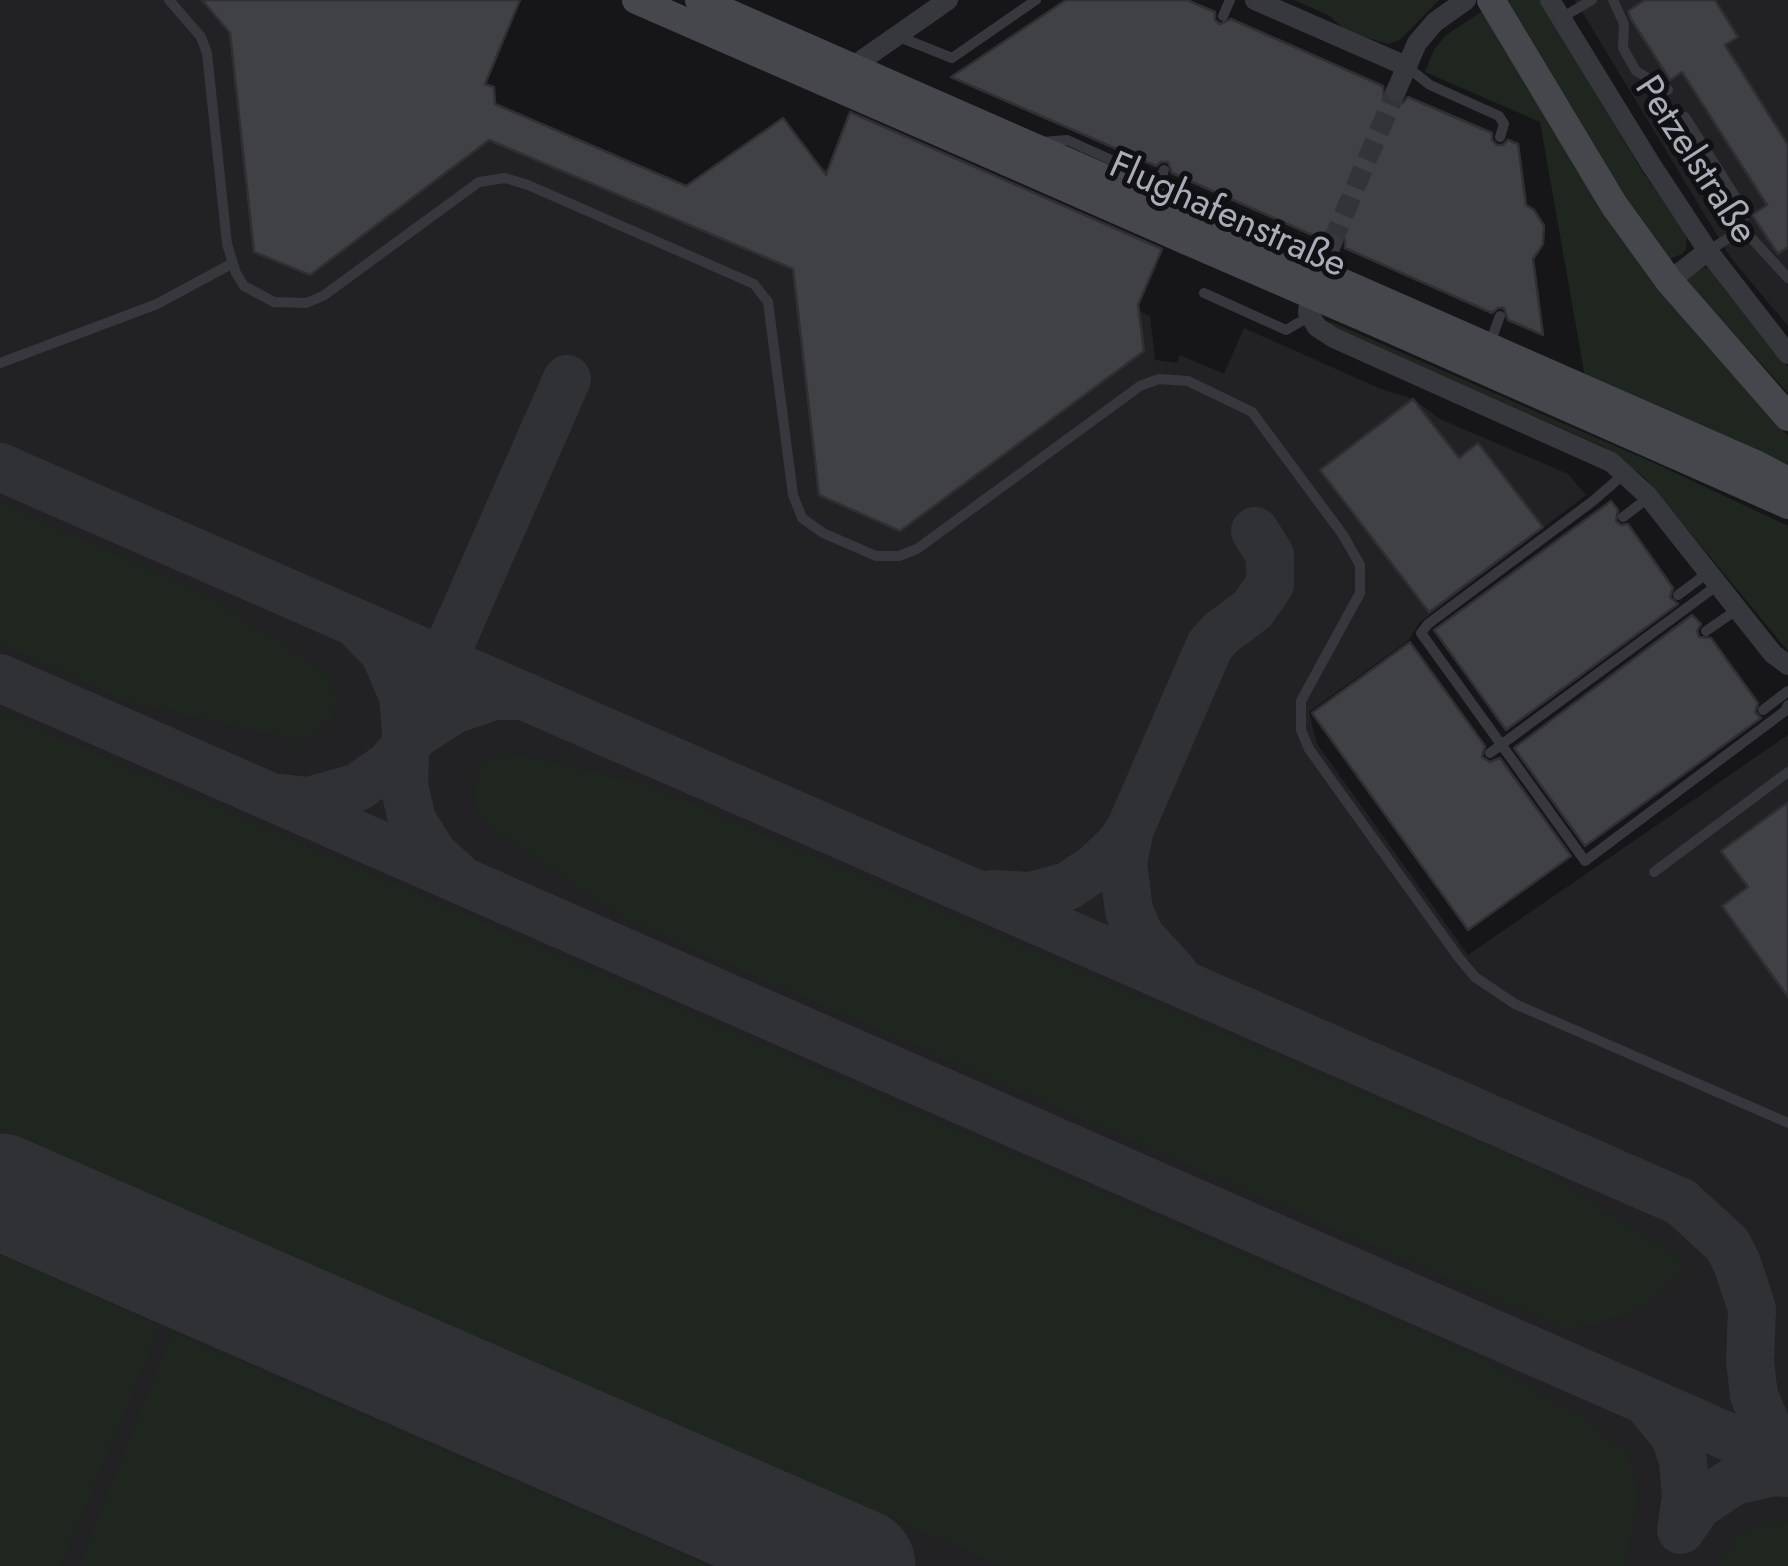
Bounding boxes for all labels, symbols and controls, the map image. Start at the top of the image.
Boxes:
street label: Petzelstraße [1623,69,1765,253]
street label: Flughafenstraße [1101,144,1353,290]

